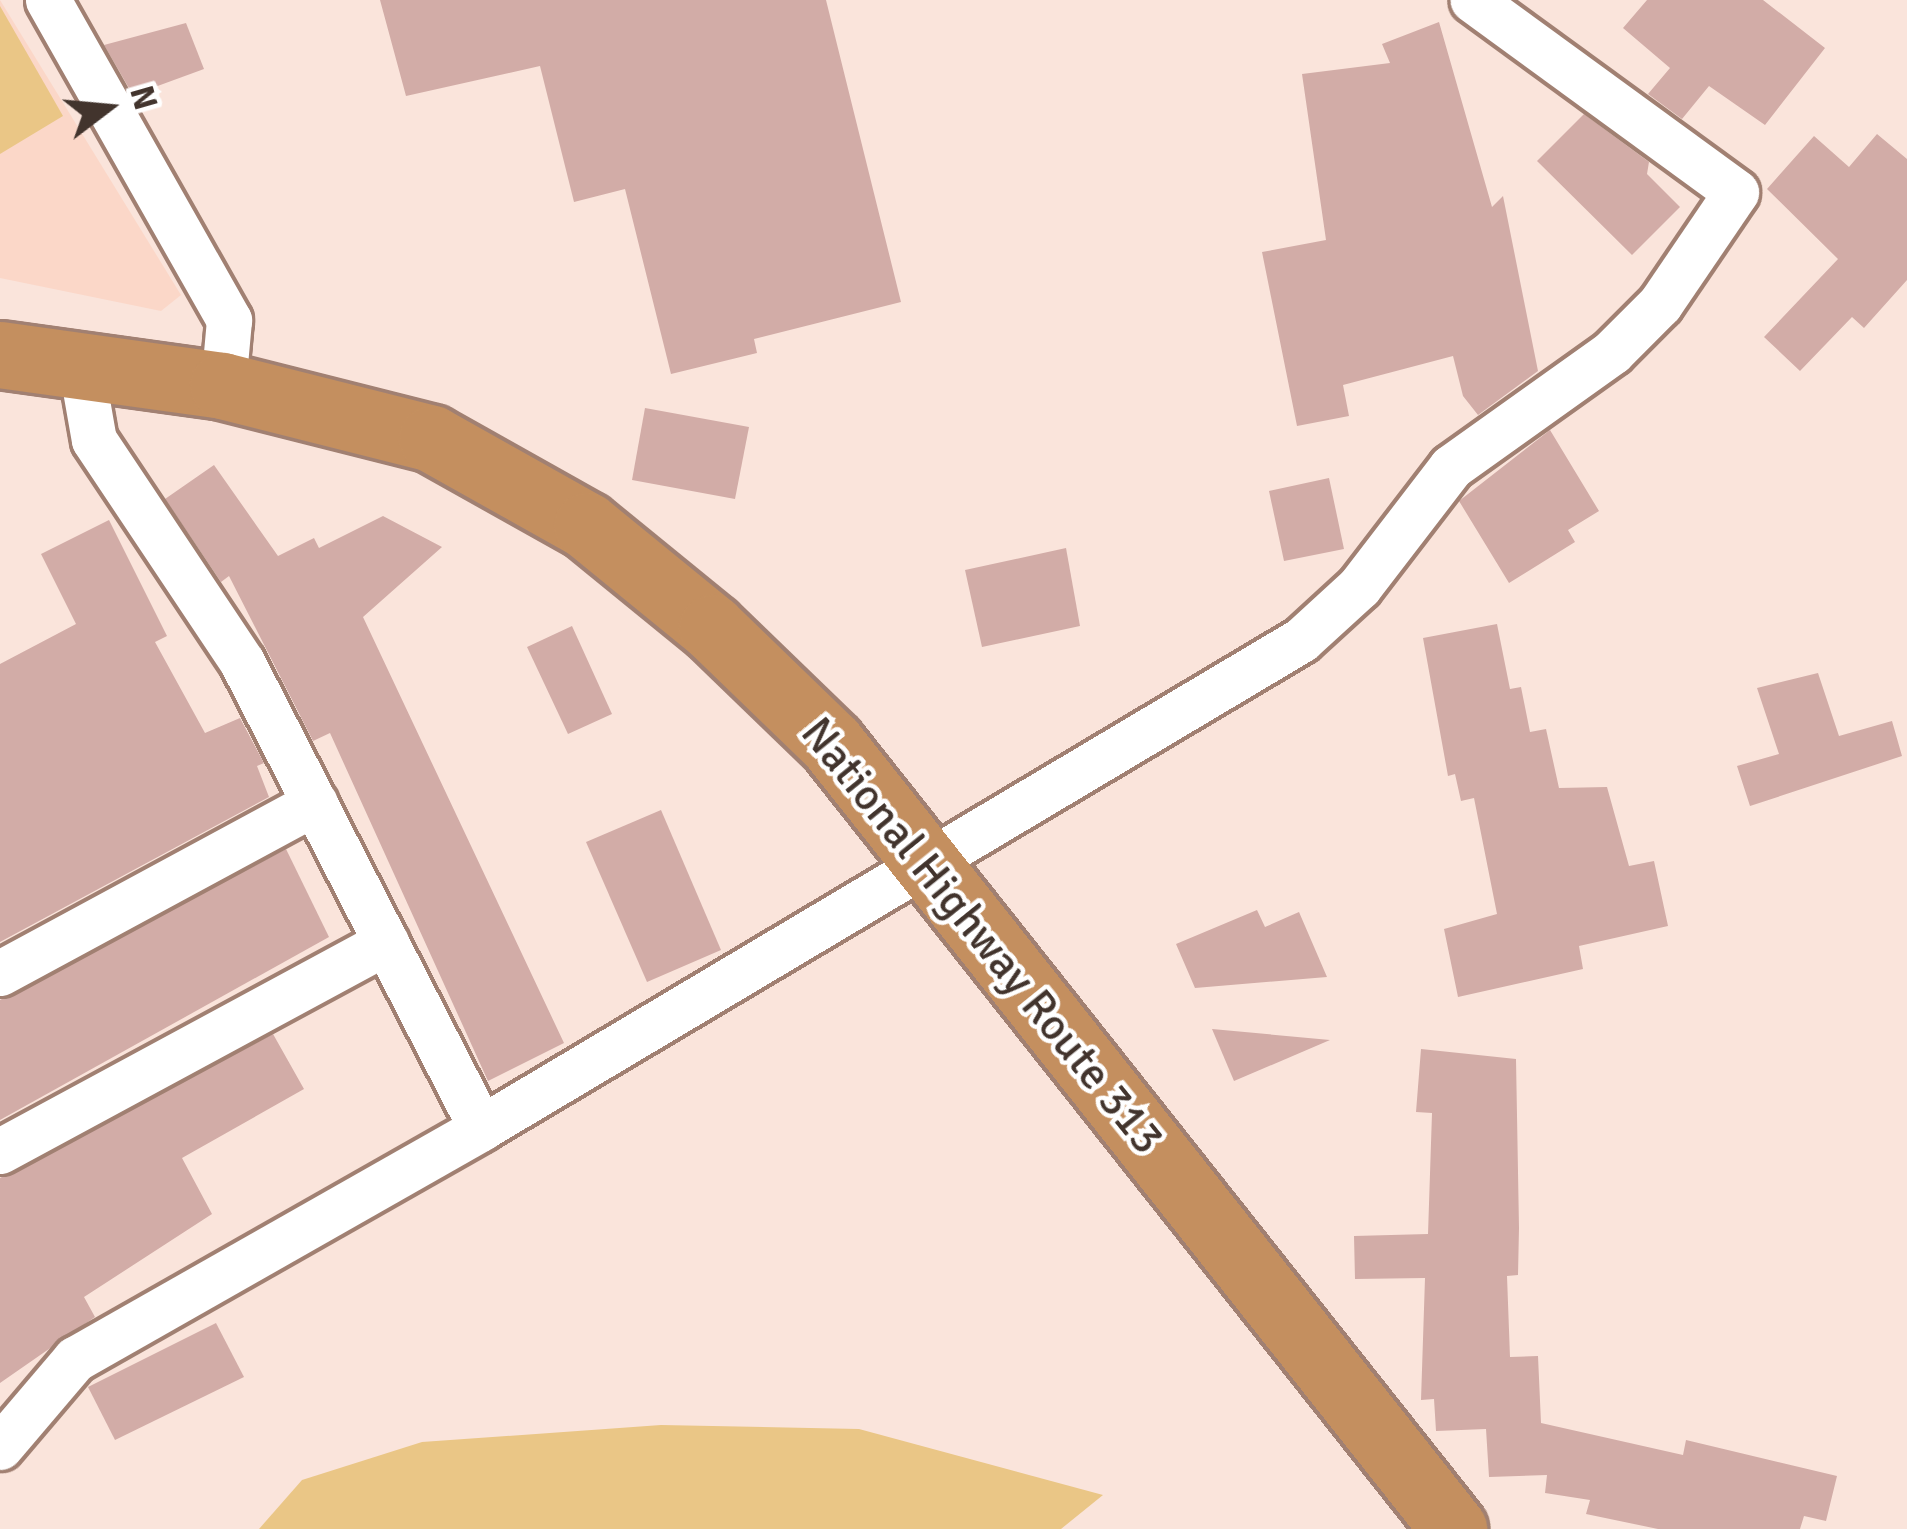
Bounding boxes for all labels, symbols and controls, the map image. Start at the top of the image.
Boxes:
north arrow [48,48,168,168]
text: N [120,81,166,115]
street label: National Highway Route 313 [789,707,1175,1165]

